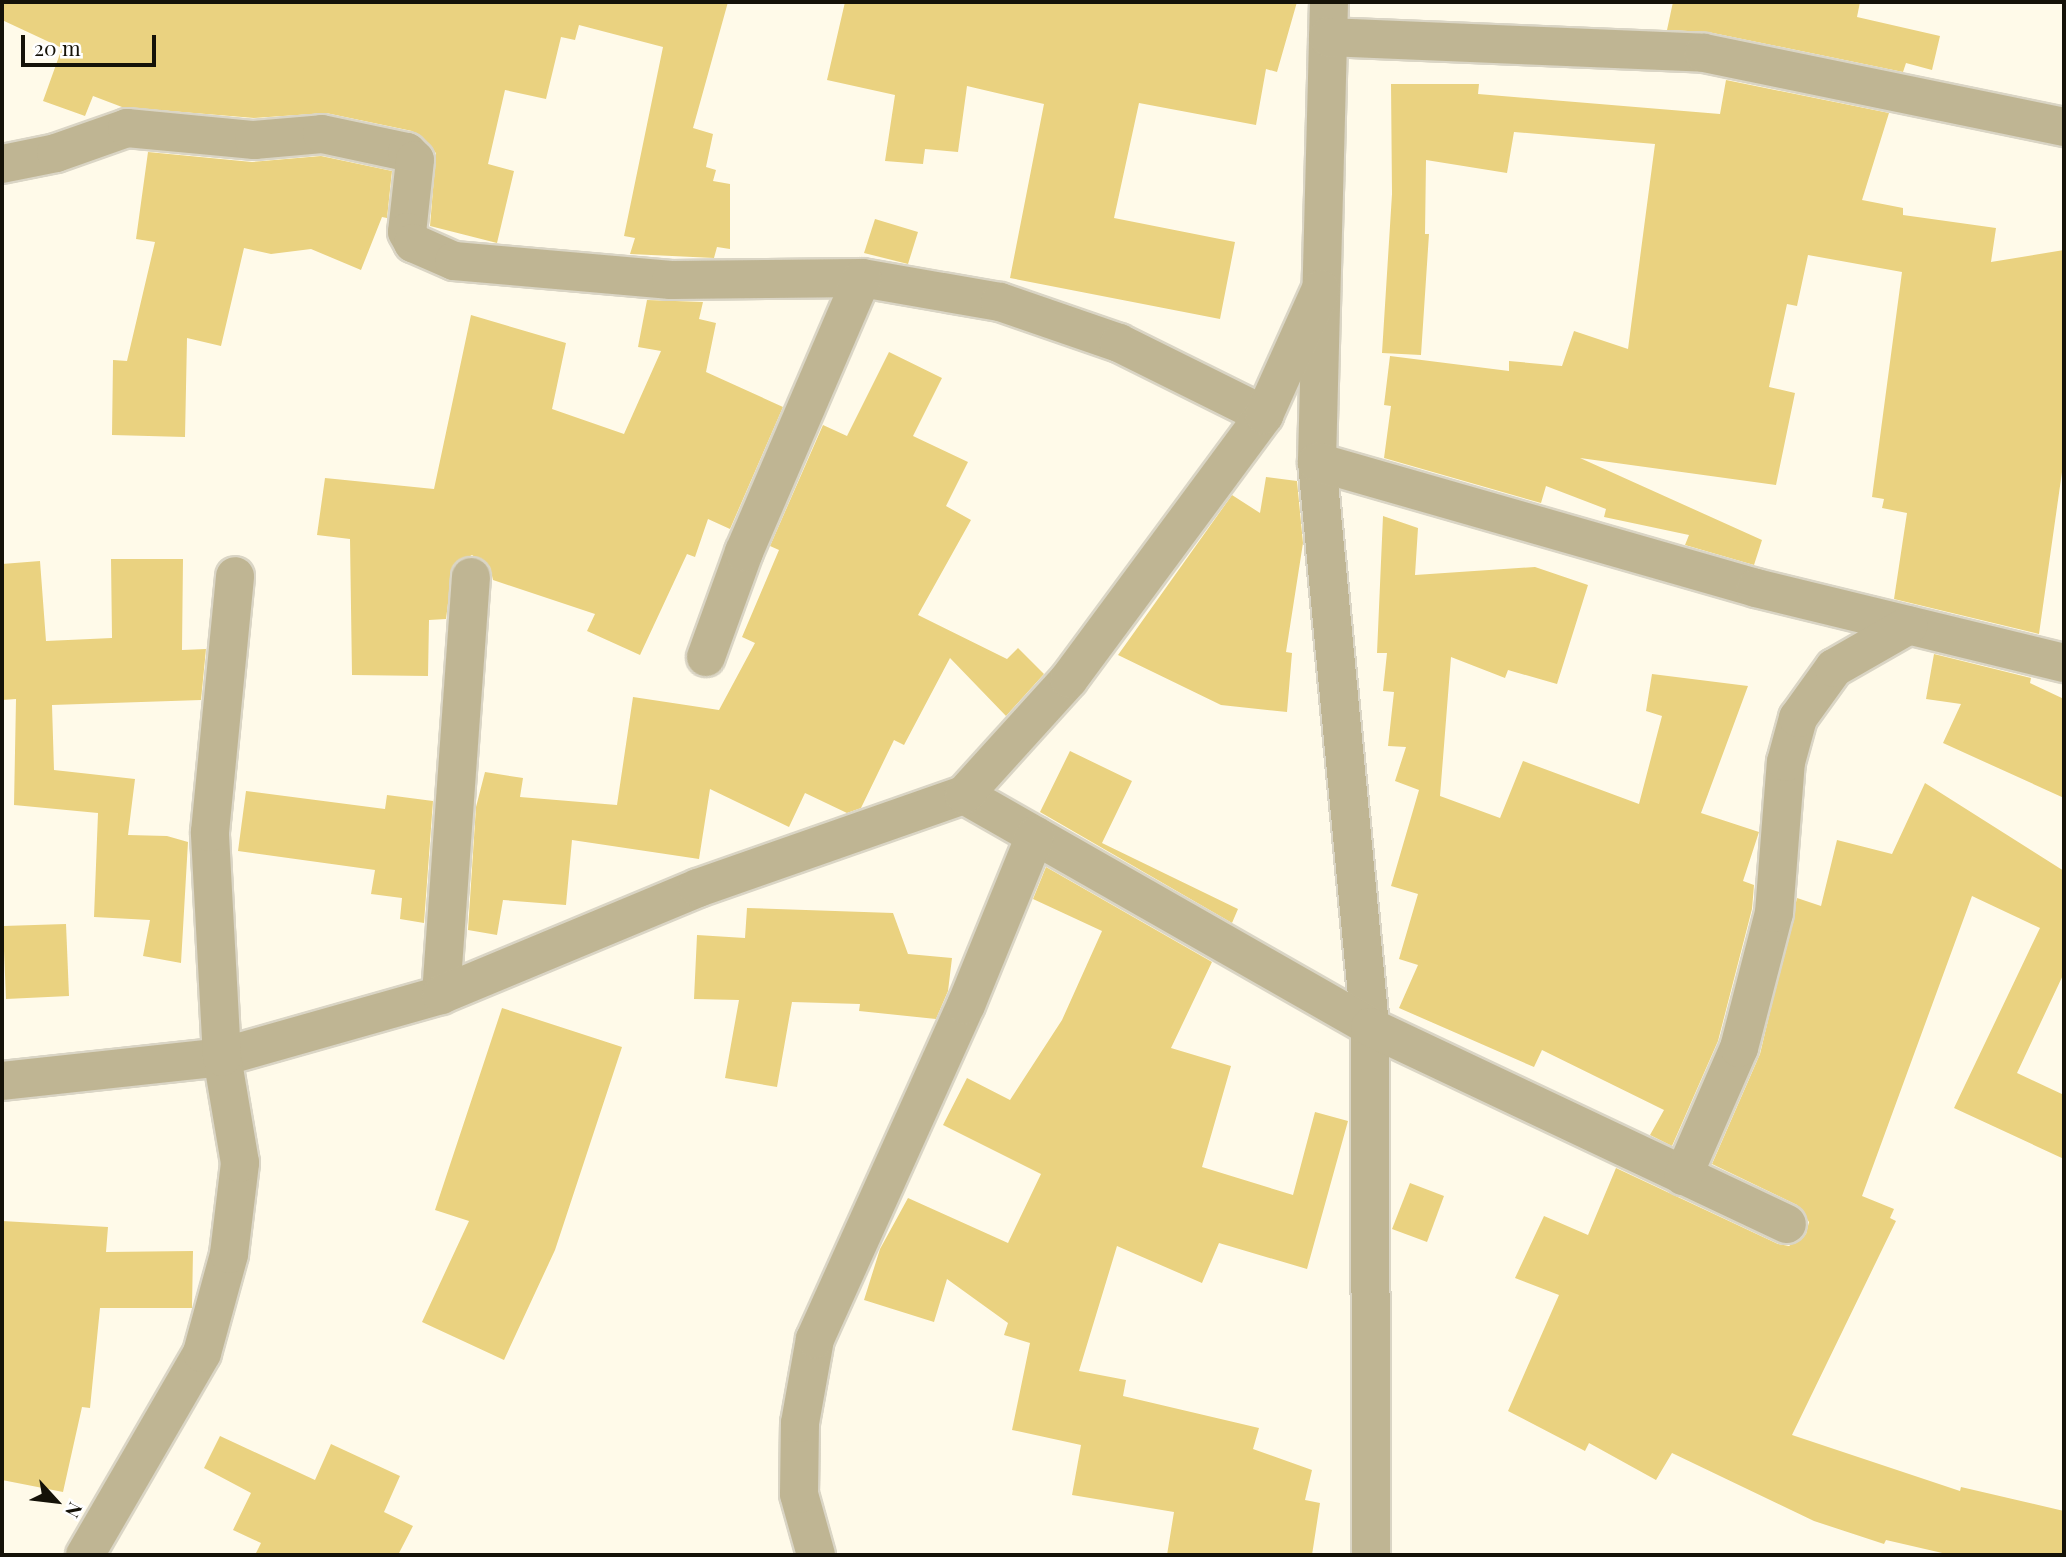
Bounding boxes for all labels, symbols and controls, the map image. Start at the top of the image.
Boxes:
scale bar [24,21,159,65]
text: 20 m [34,33,81,61]
north arrow [21,1466,91,1536]
text: N [60,1499,89,1523]

